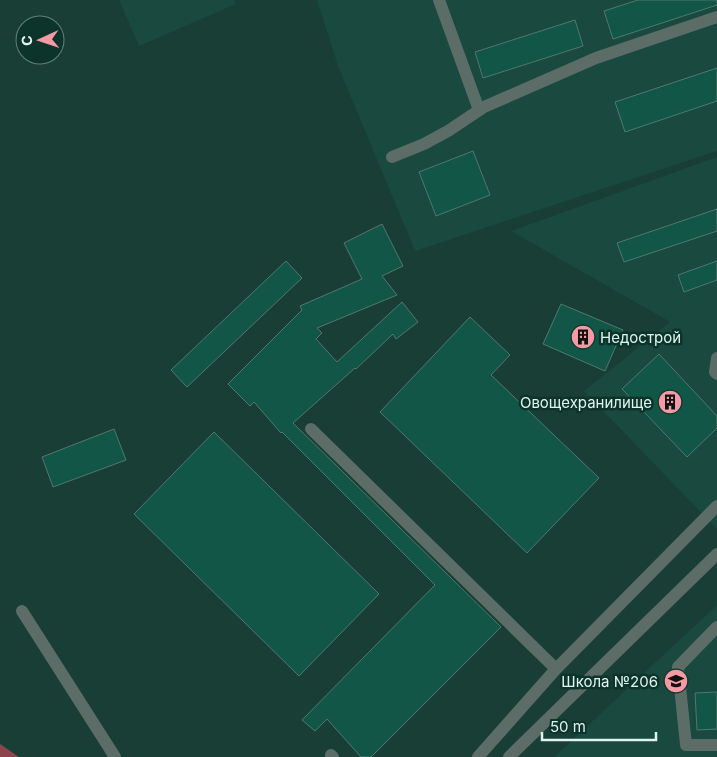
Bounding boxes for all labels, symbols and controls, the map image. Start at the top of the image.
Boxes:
north arrow [15,15,65,65]
text: С [18,35,35,46]
building icon: Недострой [570,324,596,350]
place label: Недострой [600,328,681,347]
building icon: Овощехранилище [657,389,683,415]
place label: Овощехранилище [520,393,652,412]
school or university icon: Школа №206 [663,668,689,694]
place label: Школа №206 [561,672,658,691]
scale bar [542,710,656,742]
text: 50 m [550,717,586,736]

